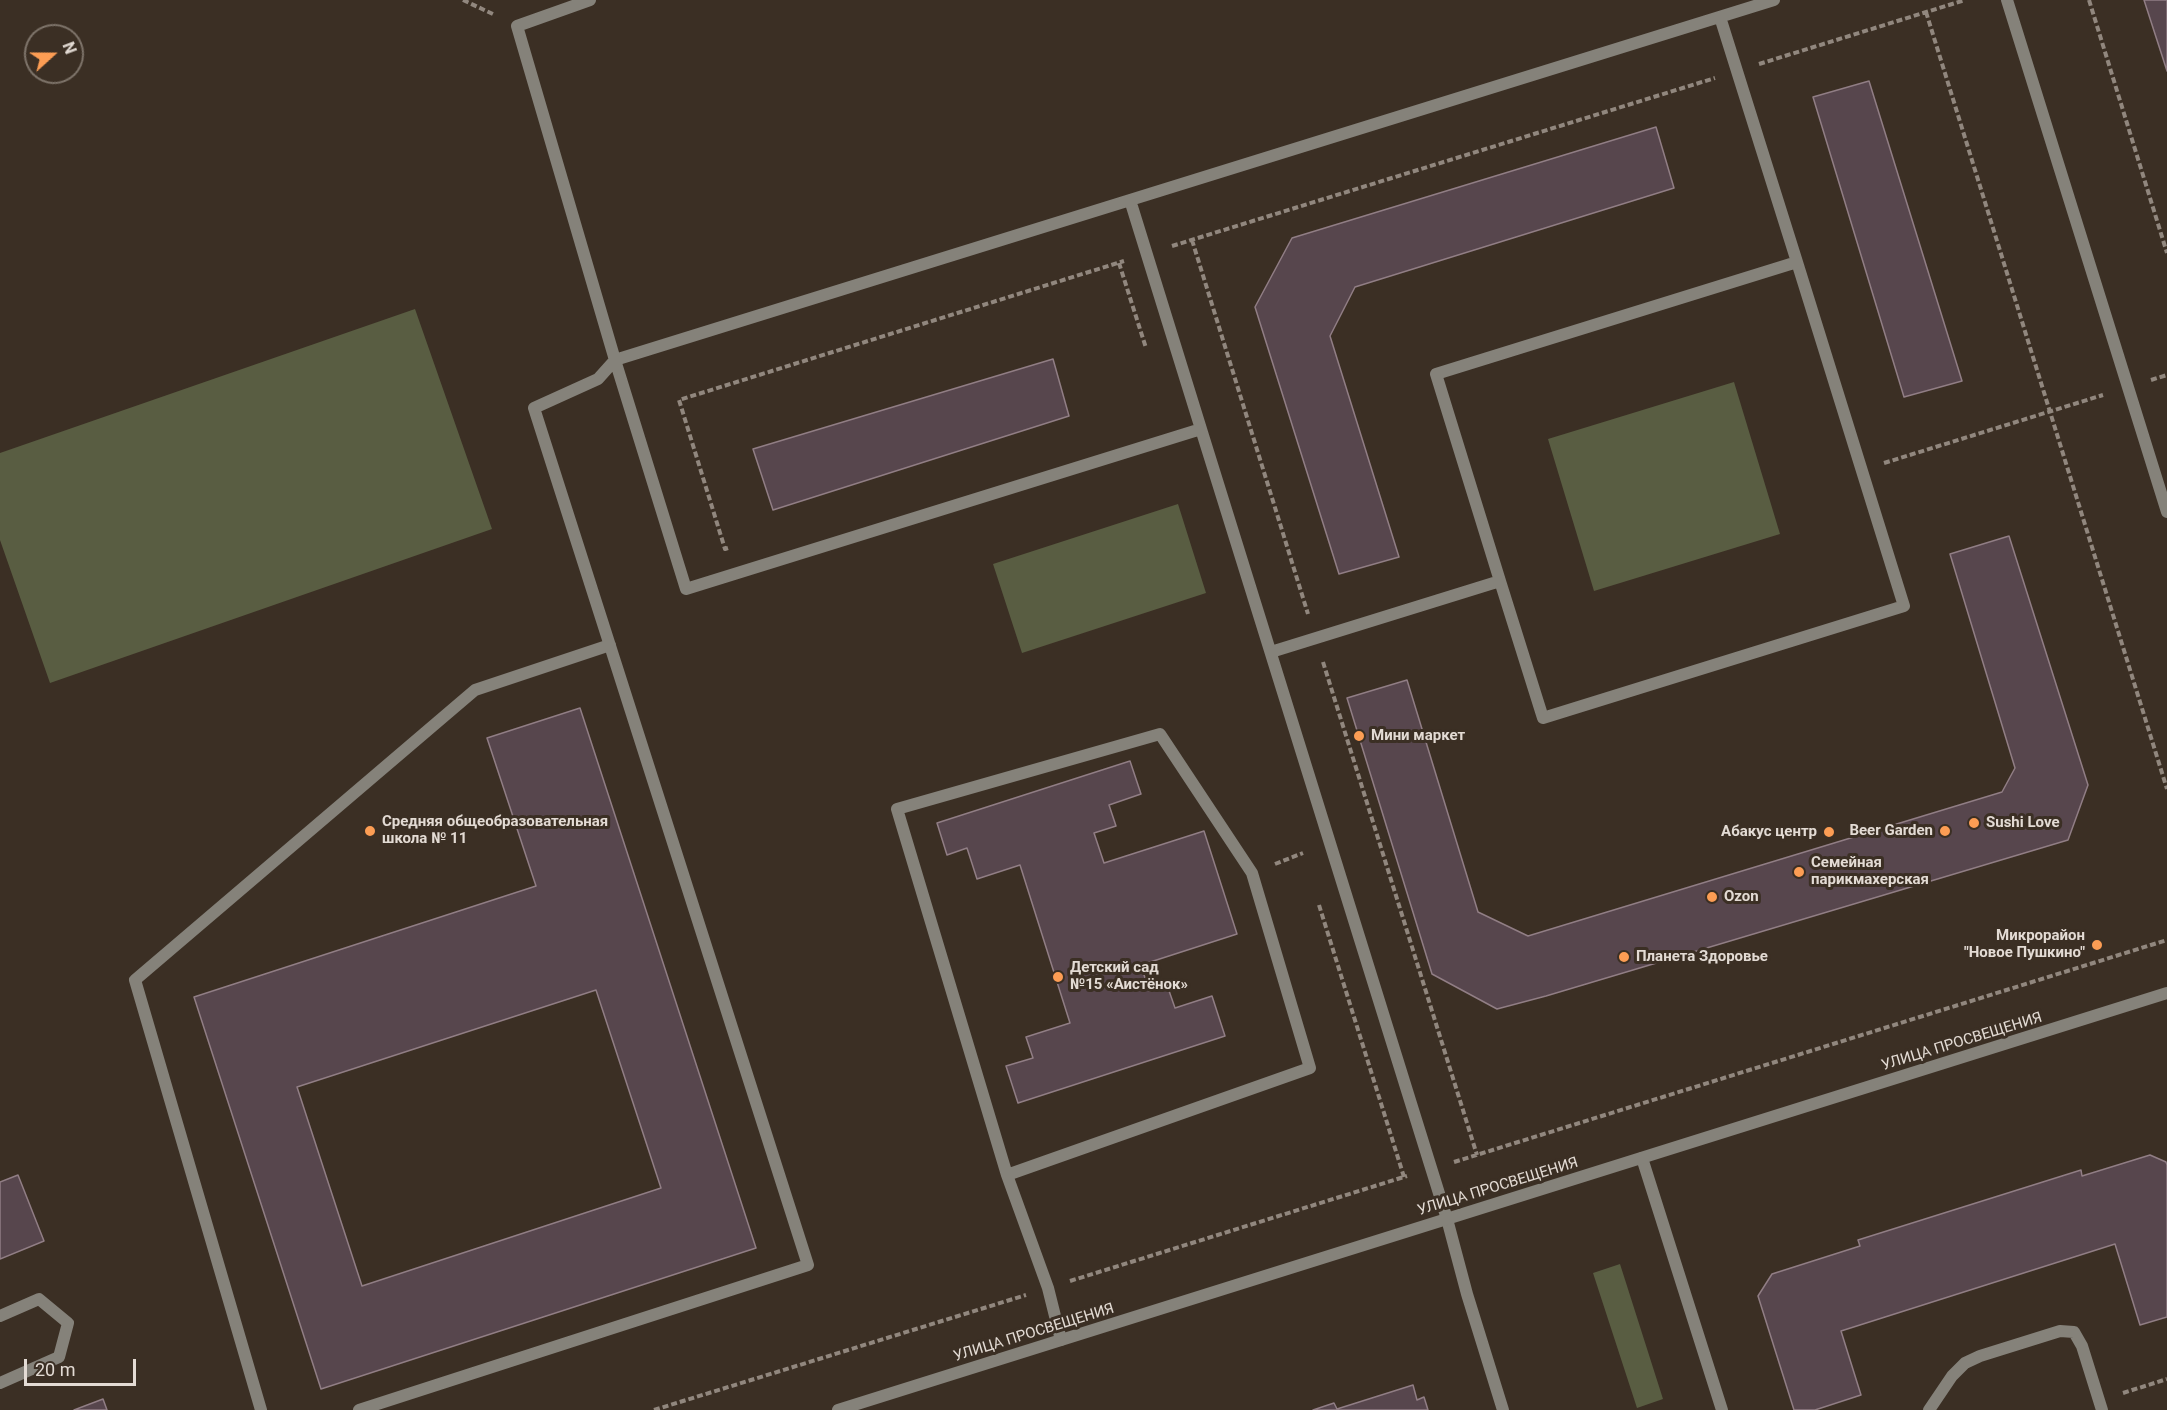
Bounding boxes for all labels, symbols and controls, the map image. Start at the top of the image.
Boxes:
north arrow [24,24,84,84]
text: N [59,39,80,57]
place label: Мини маркет [1371,727,1465,745]
marker: Мини маркет [1352,729,1366,743]
place label: Средняя общеобразовательная школа № 11 [382,813,608,848]
place label: Sushi Love [1986,814,2060,832]
marker: Sushi Love [1967,816,1981,830]
place label: Beer Garden [1849,822,1933,840]
place label: Абакус центр [1721,823,1817,841]
marker: Средняя общеобразовательная школа № 11 [363,824,377,838]
marker: Beer Garden [1938,824,1952,838]
marker: Абакус центр [1822,825,1836,839]
place label: Семейная парикмахерская [1811,854,1929,889]
marker: Семейная парикмахерская [1792,865,1806,879]
place label: Ozon [1724,888,1759,906]
marker: Ozon [1705,890,1719,904]
place label: Микрорайон "Новое Пушкино" [1964,927,2085,962]
marker: Микрорайон "Новое Пушкино" [2090,938,2104,952]
place label: Планета Здоровье [1636,948,1768,966]
marker: Планета Здоровье [1617,950,1631,964]
place label: Детский сад №15 «Аистёнок» [1070,959,1188,994]
marker: Детский сад №15 «Аистёнок» [1051,970,1065,984]
street label: УЛИЦА ПРОСВЕЩЕНИЯ [1879,1009,2045,1075]
street label: УЛИЦА ПРОСВЕЩЕНИЯ [1415,1154,1581,1220]
street label: УЛИЦА ПРОСВЕЩЕНИЯ [951,1300,1117,1366]
scale bar [27,1347,140,1385]
text: 20 m [35,1359,75,1380]

